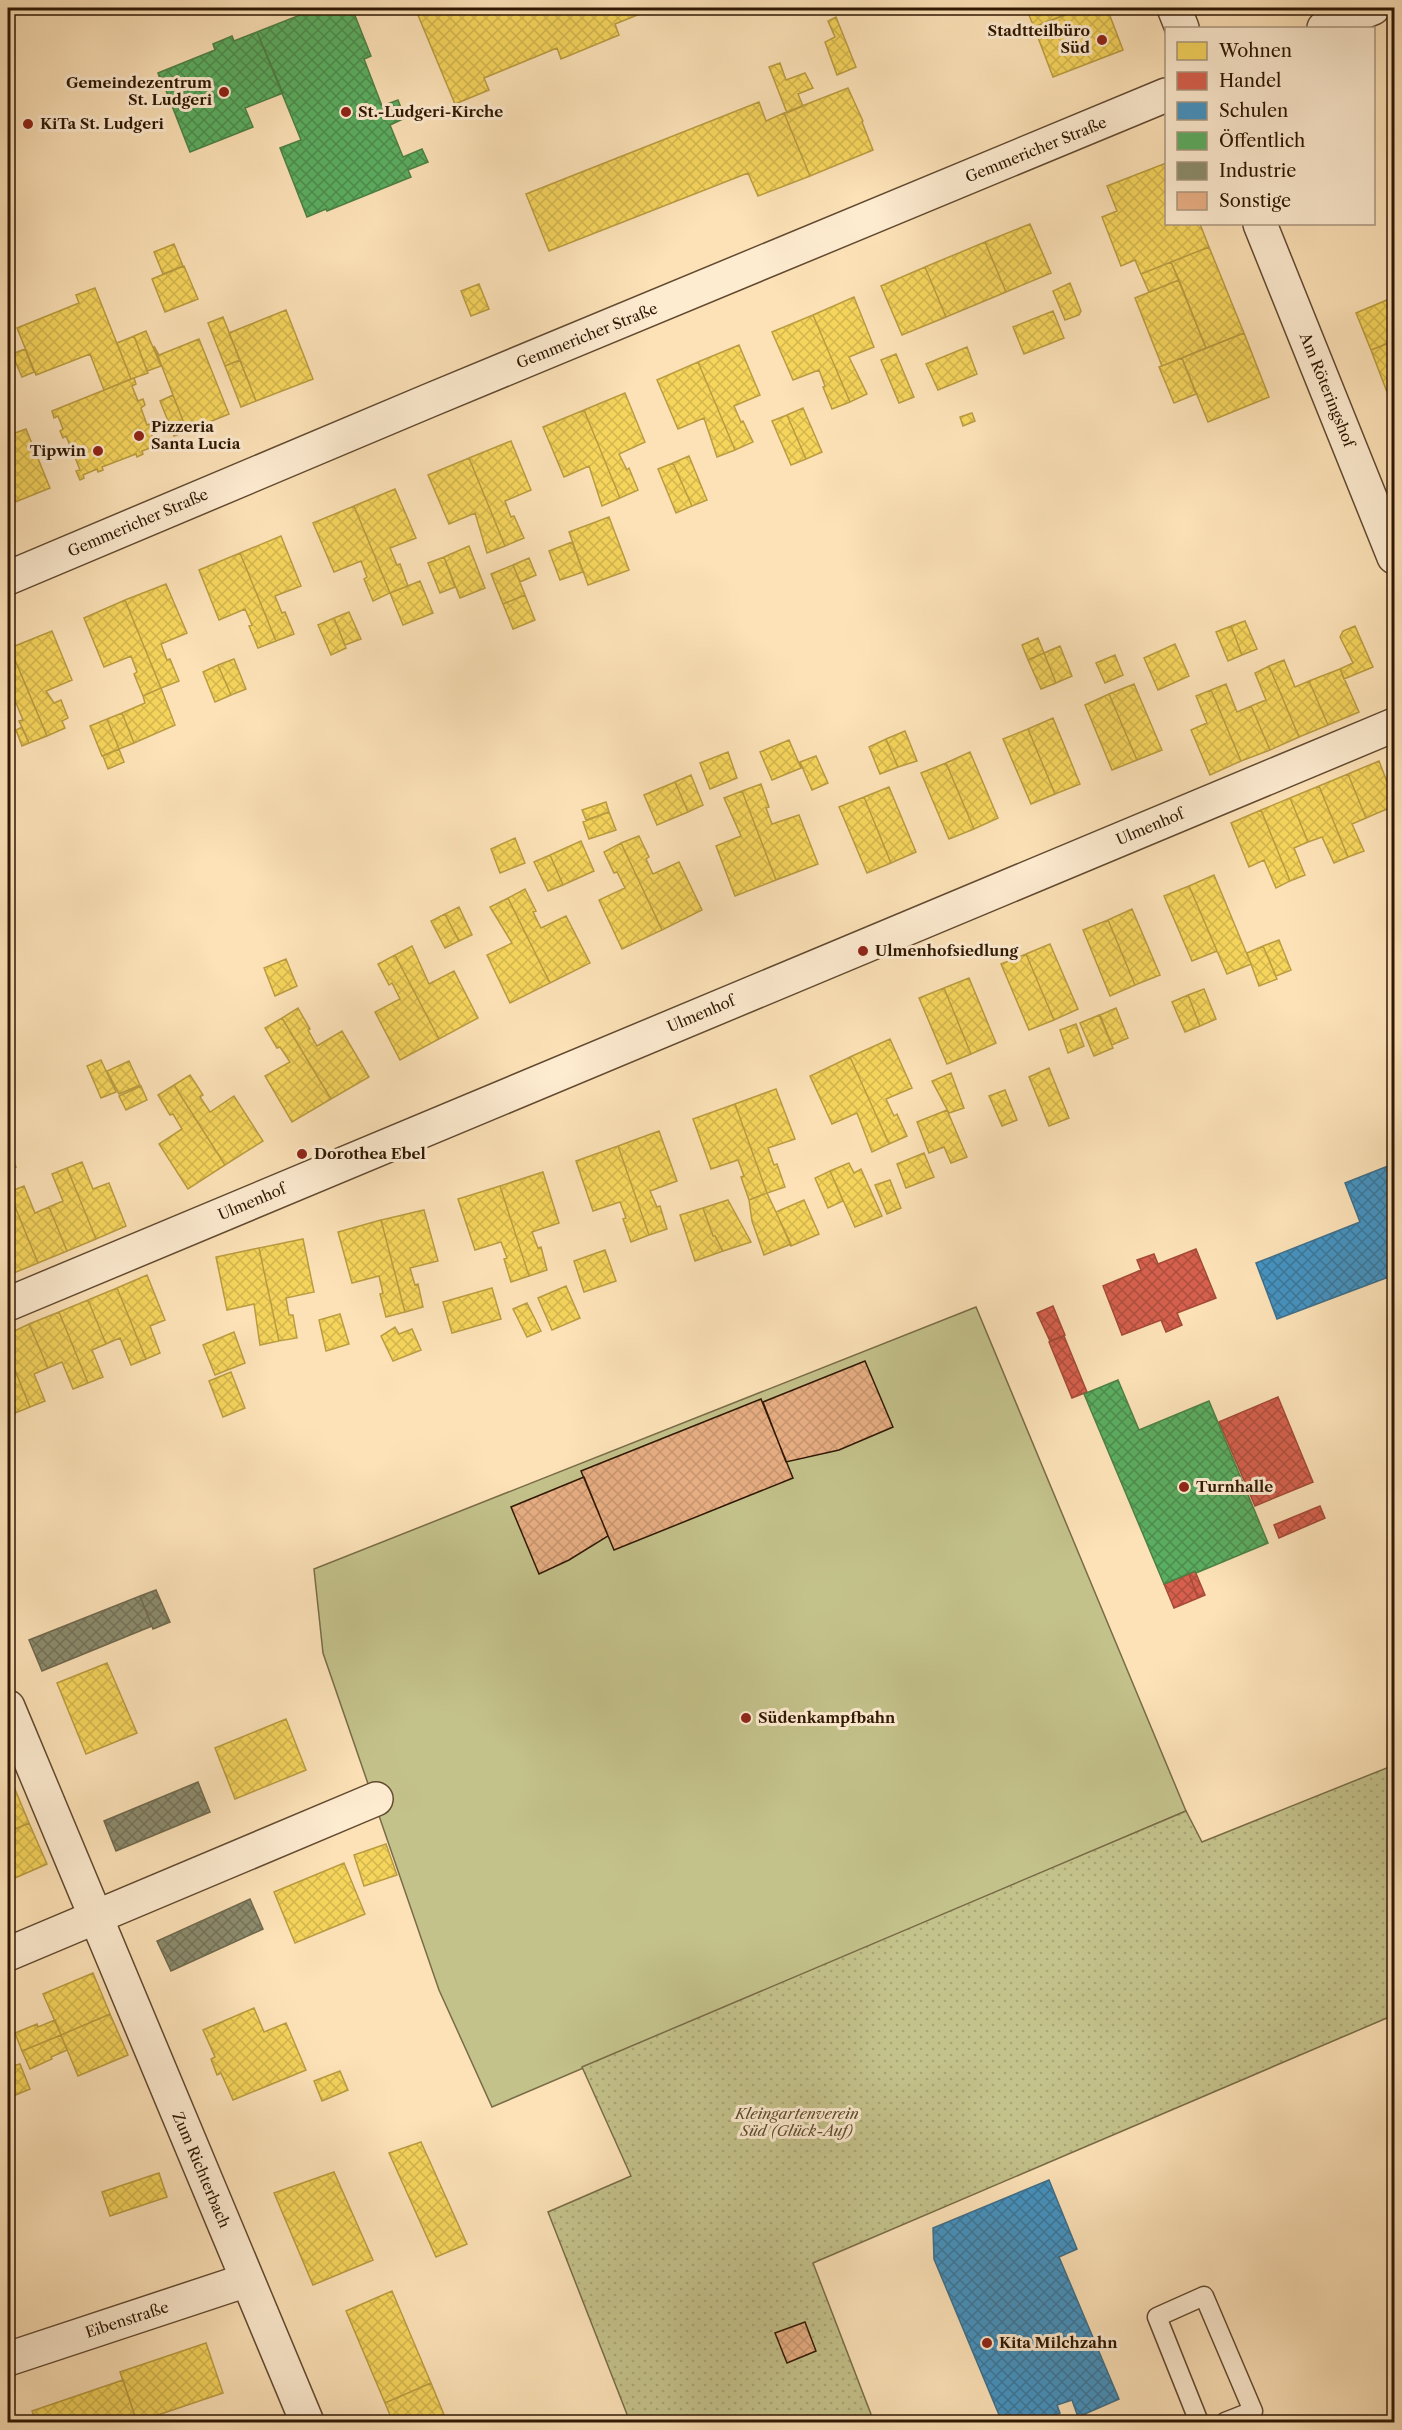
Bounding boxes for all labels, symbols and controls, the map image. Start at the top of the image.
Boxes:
place label: Stadtteilbüro Süd [988,21,1090,57]
legend [1165,27,1375,225]
marker: Stadtteilbüro Süd [1095,33,1109,47]
text: Wohnen [1218,40,1292,62]
text: Handel [1219,70,1281,92]
place label: Gemeindezentrum St. Ludgeri [66,73,213,109]
marker: Gemeindezentrum St. Ludgeri [217,85,231,99]
text: Schulen [1219,100,1288,122]
place label: St.-Ludgeri-Kirche [358,102,503,121]
marker: St.-Ludgeri-Kirche [339,105,353,119]
street label: Gemmericher Straße [962,113,1109,187]
place label: KiTa St. Ludgeri [40,114,164,133]
marker: KiTa St. Ludgeri [21,117,35,131]
text: Öffentlich [1219,129,1305,152]
text: Industrie [1219,160,1296,182]
text: Sonstige [1219,190,1291,212]
street label: Gemmericher Straße [513,299,660,373]
street label: Am Röteringshof [1296,329,1360,451]
place label: Pizzeria Santa Lucia [151,417,241,453]
marker: Pizzeria Santa Lucia [132,429,146,443]
place label: Tipwin [30,441,87,460]
marker: Tipwin [91,444,105,458]
street label: Gemmericher Straße [65,484,211,561]
street label: Ulmenhof [1113,803,1188,849]
place label: Ulmenhofsiedlung [875,941,1018,960]
marker: Ulmenhofsiedlung [856,944,870,958]
street label: Ulmenhof [664,990,739,1036]
place label: Dorothea Ebel [314,1144,426,1163]
marker: Dorothea Ebel [295,1147,309,1161]
street label: Ulmenhof [215,1178,290,1224]
place label: Turnhalle [1196,1477,1273,1496]
marker: Turnhalle [1177,1480,1191,1494]
place label: Südenkampfbahn [758,1708,896,1727]
marker: Südenkampfbahn [739,1711,753,1725]
park label: Kleingartenverein Süd (Glück-Auf) [734,2104,859,2140]
street label: Zum Richterbach [168,2109,235,2231]
street label: Eibenstraße [83,2297,171,2342]
place label: Kita Milchzahn [999,2333,1118,2352]
marker: Kita Milchzahn [980,2336,994,2350]

